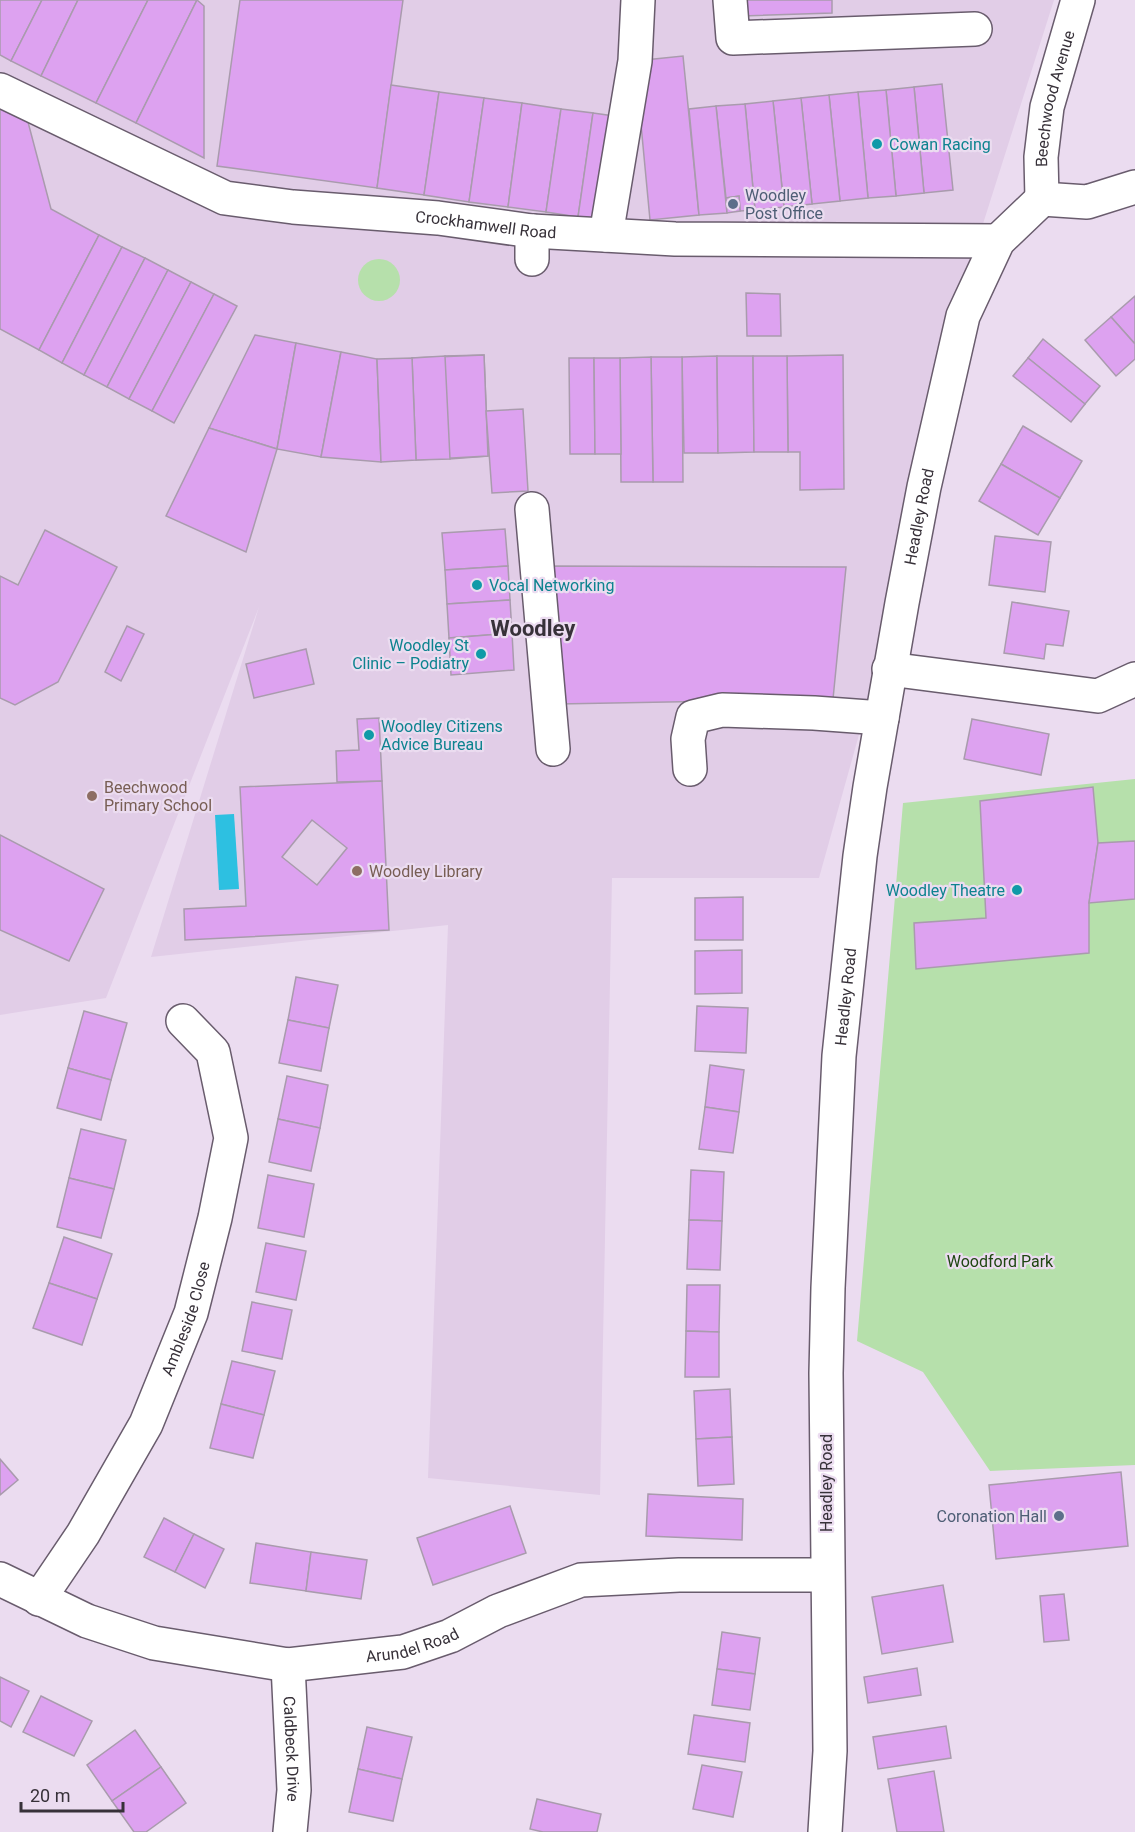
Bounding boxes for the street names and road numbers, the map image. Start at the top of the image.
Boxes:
street label: Beechwood Avenue [1032,28,1078,167]
street label: Crockhamwell Road [415,207,557,242]
street label: Headley Road [900,466,937,567]
street label: Headley Road [831,947,860,1047]
street label: Ambleside Close [157,1259,213,1379]
street label: Headley Road [817,1434,836,1532]
street label: Arundel Road [365,1624,462,1666]
street label: Caldbeck Drive [280,1696,304,1803]

